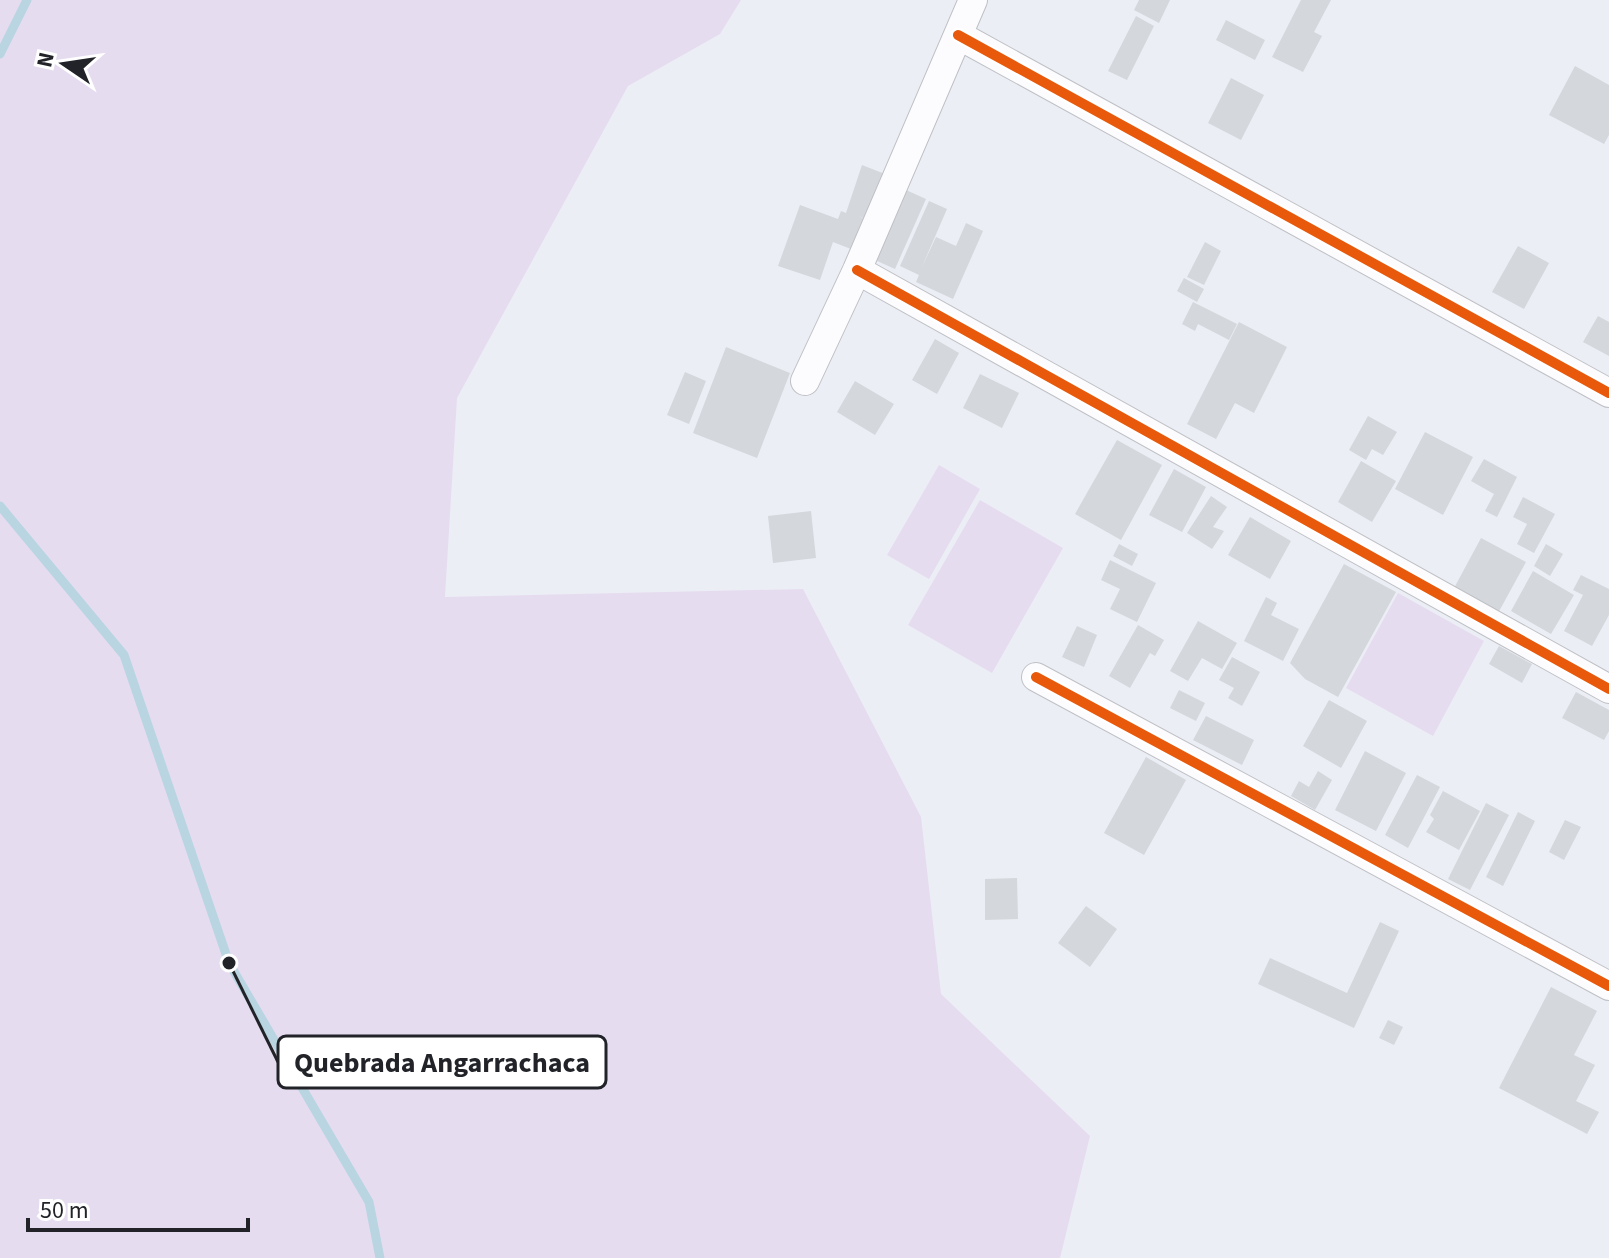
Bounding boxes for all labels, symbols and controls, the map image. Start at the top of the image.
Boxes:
north arrow [24,24,104,104]
text: N [28,49,63,70]
callout: Quebrada Angarrachaca [278,1036,606,1088]
text: Quebrada Angarrachaca [294,1043,590,1083]
scale bar [28,1182,248,1232]
text: 50 m [40,1193,89,1228]

